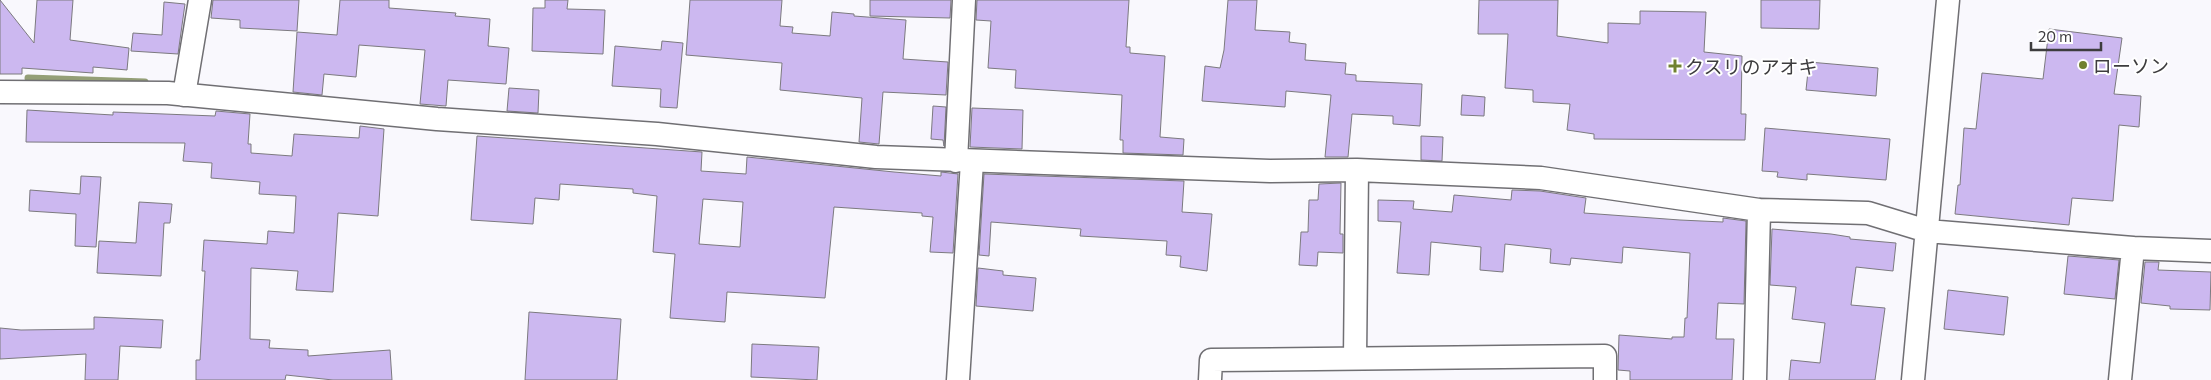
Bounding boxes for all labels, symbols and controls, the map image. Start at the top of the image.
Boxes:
scale bar [2031,20,2101,52]
text: 20 m [2038,27,2072,45]
place label: ローソン [2093,54,2169,77]
place label: クスリのアオキ [1685,55,1817,78]
marker: ローソン [2077,59,2089,71]
marker: クスリのアオキ [1669,60,1681,72]

